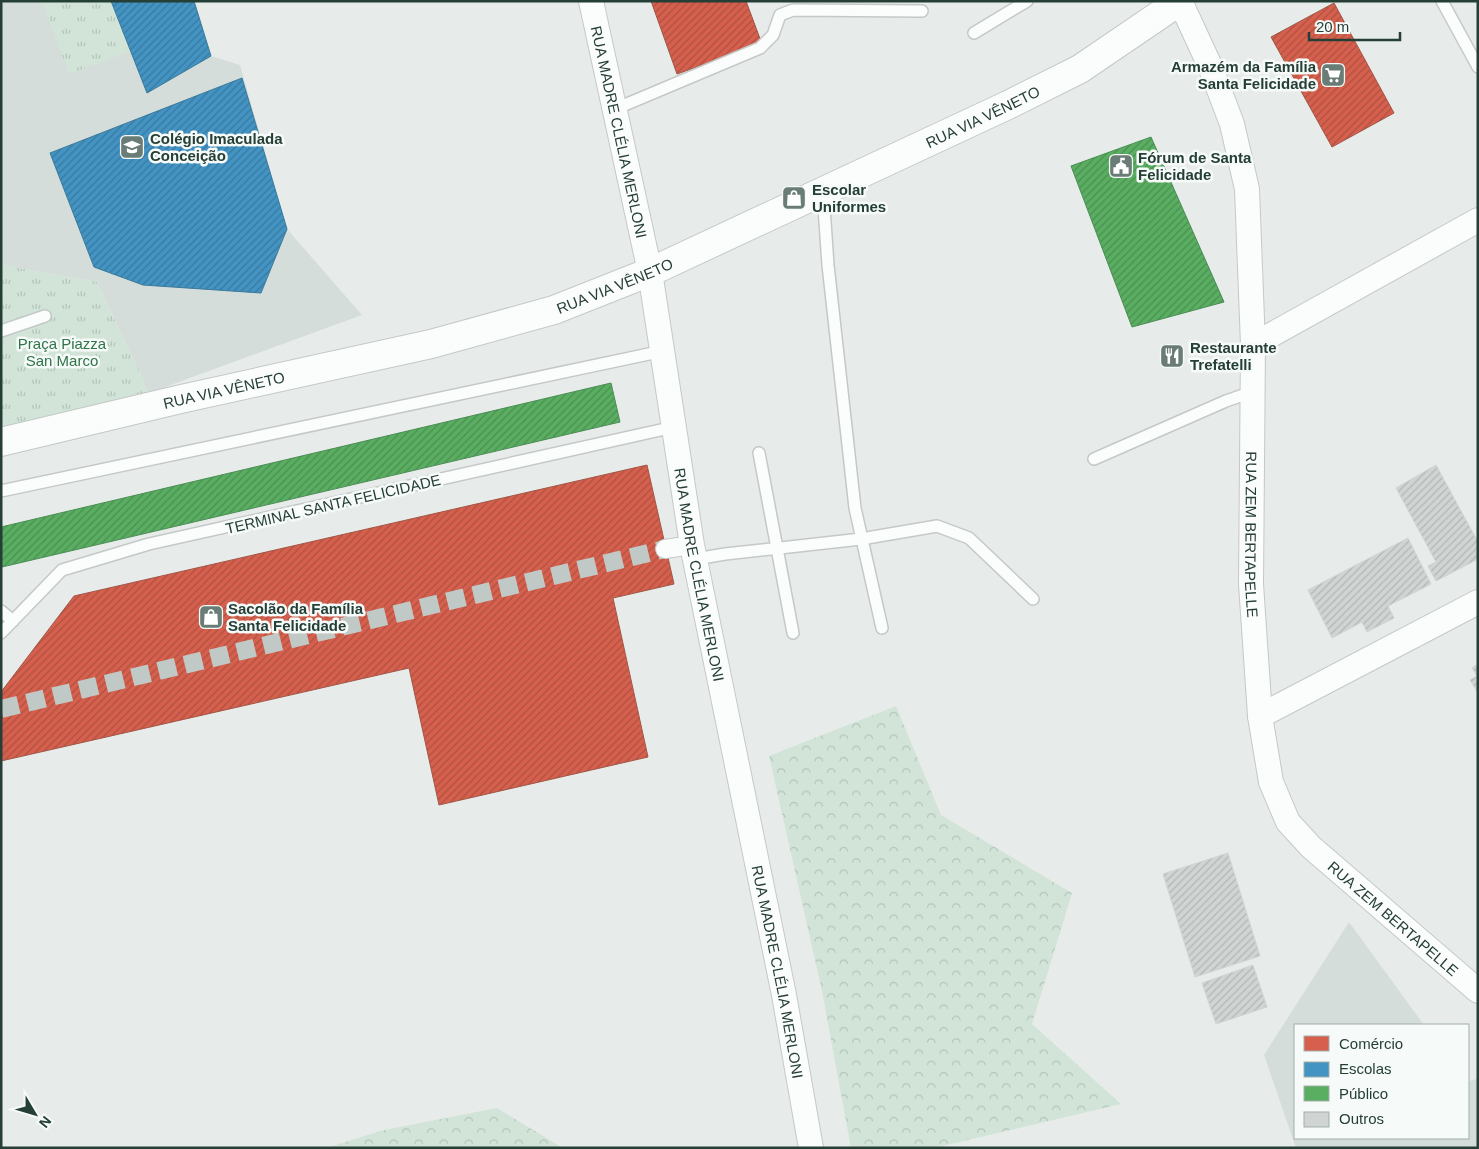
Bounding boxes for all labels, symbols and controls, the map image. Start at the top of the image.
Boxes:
scale bar [1309,10,1400,42]
text: 20 m [1316,18,1349,35]
street label: RUA MADRE CLÉLIA MERLONI [588,24,651,240]
place label: Armazém da Família Santa Felicidade [1171,58,1317,92]
supermarket icon: Armazém da Família Santa Felicidade [1320,62,1346,88]
street label: RUA VIA VÊNETO [923,82,1042,151]
place label: Colégio Imaculada Conceição [150,130,283,164]
school or university icon: Colégio Imaculada Conceição [119,134,145,160]
place label: Fórum de Santa Felicidade [1138,149,1252,183]
public building icon: Fórum de Santa Felicidade [1108,153,1134,179]
place label: Escolar Uniformes [812,181,886,215]
shop icon: Escolar Uniformes [781,185,807,211]
street label: RUA VIA VÊNETO [554,254,675,317]
park label: Praça Piazza San Marco [18,335,107,369]
place label: Restaurante Trefatelli [1190,339,1277,373]
restaurant icon: Restaurante Trefatelli [1159,343,1185,369]
street label: RUA VIA VÊNETO [161,368,286,411]
street label: RUA ZEM BERTAPELLE [1242,451,1262,618]
street label: RUA MADRE CLÉLIA MERLONI [672,467,728,683]
street label: TERMINAL SANTA FELICIDADE [224,471,442,537]
place label: Sacolão da Família Santa Felicidade [228,600,364,634]
shop icon: Sacolão da Família Santa Felicidade [198,604,224,630]
street label: RUA ZEM BERTAPELLE [1325,857,1462,979]
street label: RUA MADRE CLÉLIA MERLONI [749,864,807,1080]
legend [1294,1024,1469,1139]
text: Comércio [1339,1035,1403,1052]
text: Escolas [1339,1060,1392,1077]
text: Público [1339,1085,1388,1102]
north arrow [10,1089,60,1139]
text: Outros [1339,1110,1384,1127]
text: N [36,1113,55,1131]

